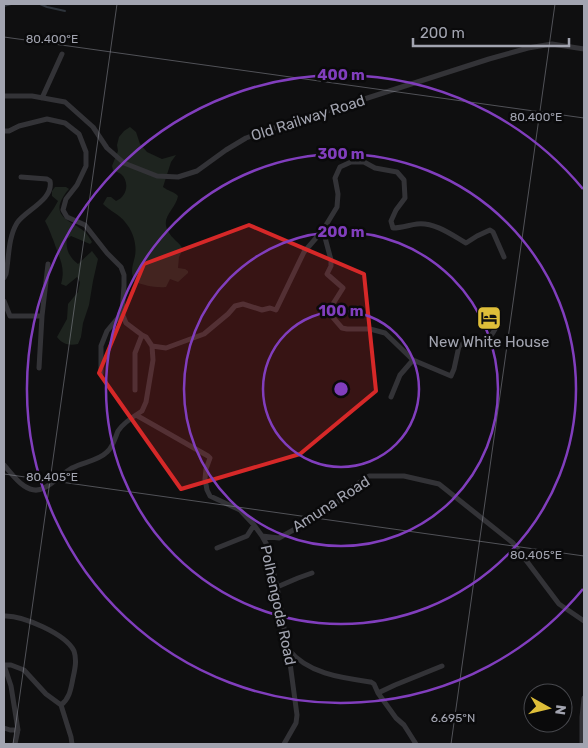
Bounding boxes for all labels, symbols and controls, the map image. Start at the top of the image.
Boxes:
scale bar [413,15,569,47]
text: 200 m [420,24,465,42]
text: 80.400°E [26,32,78,46]
text: 400 m [317,66,365,84]
street label: Old Railway Road [249,91,367,145]
text: 80.400°E [510,110,562,124]
text: 300 m [317,145,365,163]
text: 200 m [317,223,365,241]
text: 100 m [319,302,363,320]
hotel icon: New White House [476,305,502,331]
place label: New White House [429,333,549,351]
centre of rings [332,380,350,398]
text: 80.405°E [26,470,78,484]
street label: Amuna Road [289,472,373,536]
street label: Polhengoda Road [256,543,300,667]
text: 80.405°E [510,548,562,562]
north arrow [523,683,573,733]
text: N [551,704,569,716]
text: 6.695°N [431,711,475,725]

